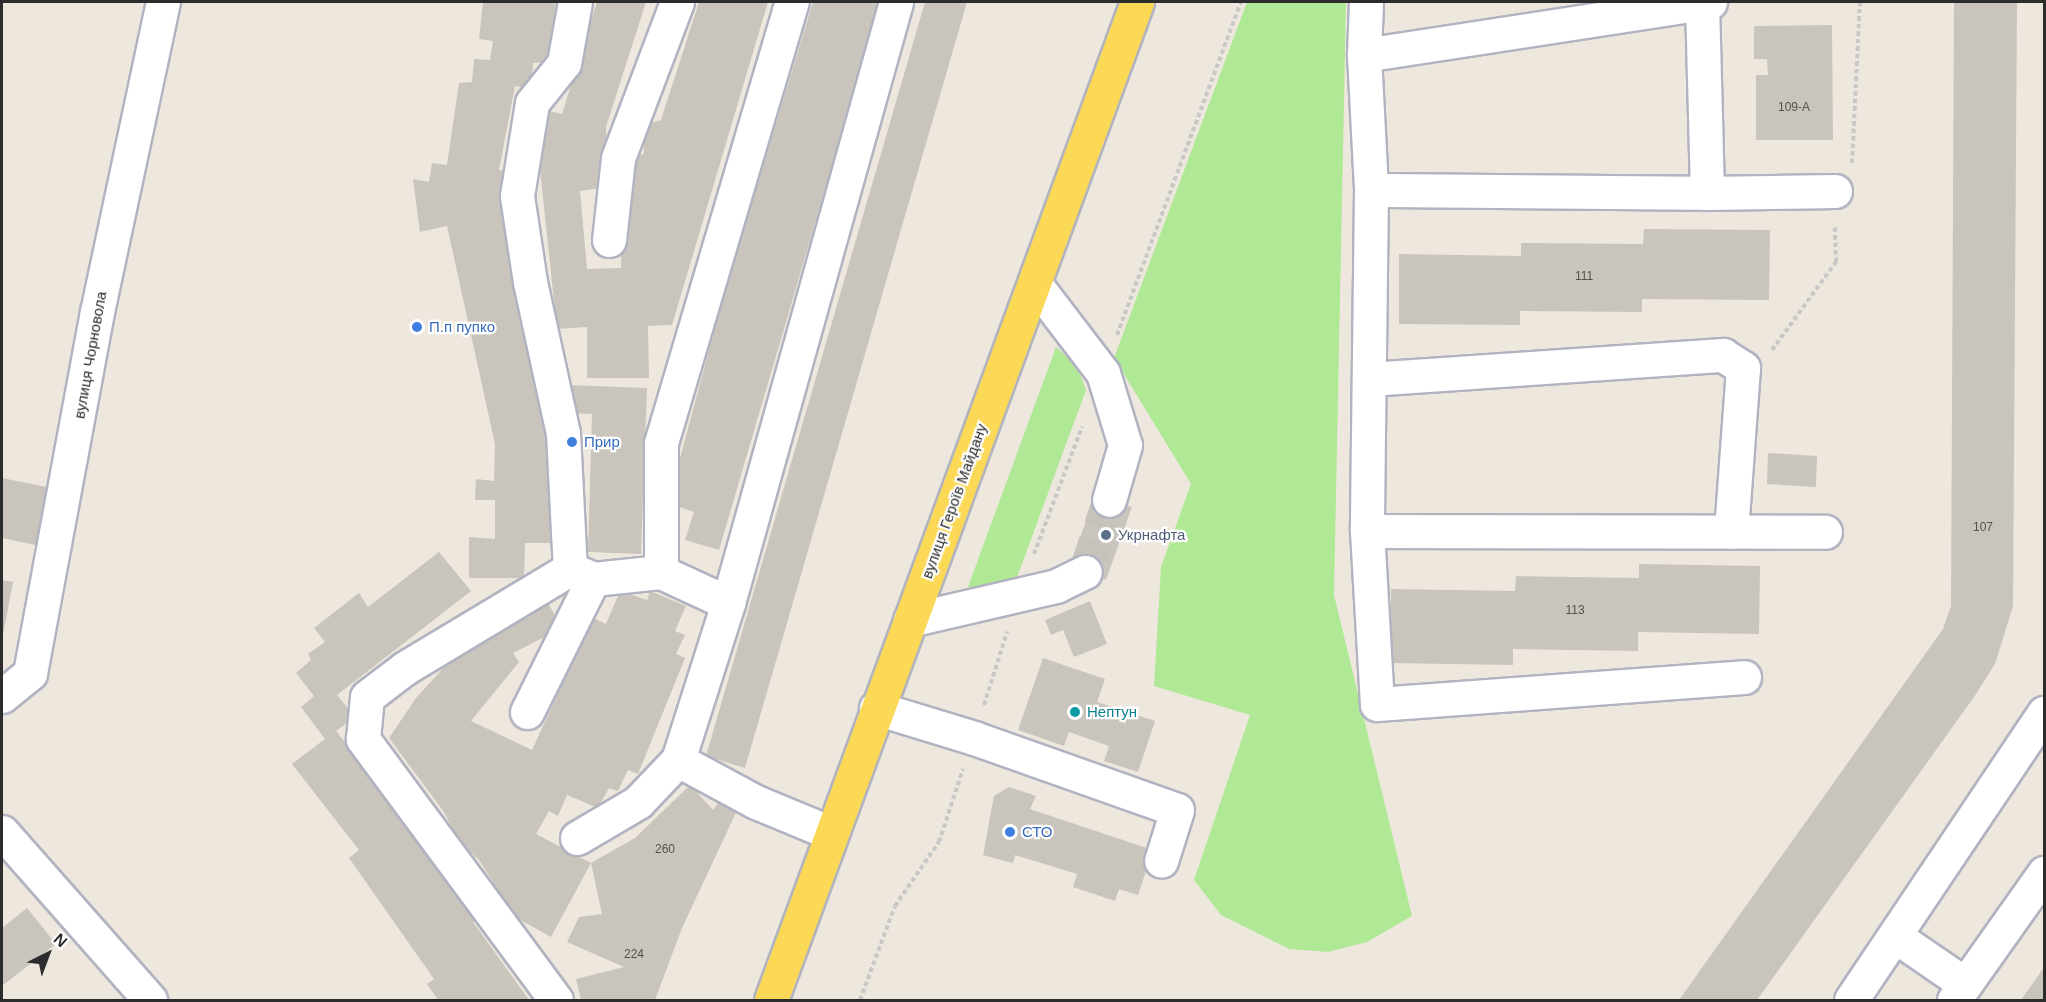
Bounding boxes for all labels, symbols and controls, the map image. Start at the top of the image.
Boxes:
house number: 109-А [1778,101,1810,115]
house number: 111 [1575,270,1593,284]
street label: вулиця Чорновола [70,290,110,420]
place label: П.п пупко [429,318,495,336]
marker: П.п пупко [410,320,424,334]
street label: вулиця Героїв Майдану [918,421,990,581]
place label: Прир [584,433,620,451]
marker: Прир [565,435,579,449]
house number: 107 [1973,521,1993,535]
place label: Укрнафта [1118,526,1185,544]
marker: Укрнафта [1099,528,1113,542]
house number: 113 [1565,604,1585,618]
place label: Нептун [1087,703,1137,721]
marker: Нептун [1068,705,1082,719]
place label: СТО [1022,823,1052,841]
marker: СТО [1003,825,1017,839]
house number: 260 [655,843,675,857]
north arrow [18,924,78,984]
text: N [50,930,70,950]
house number: 224 [624,948,644,962]

